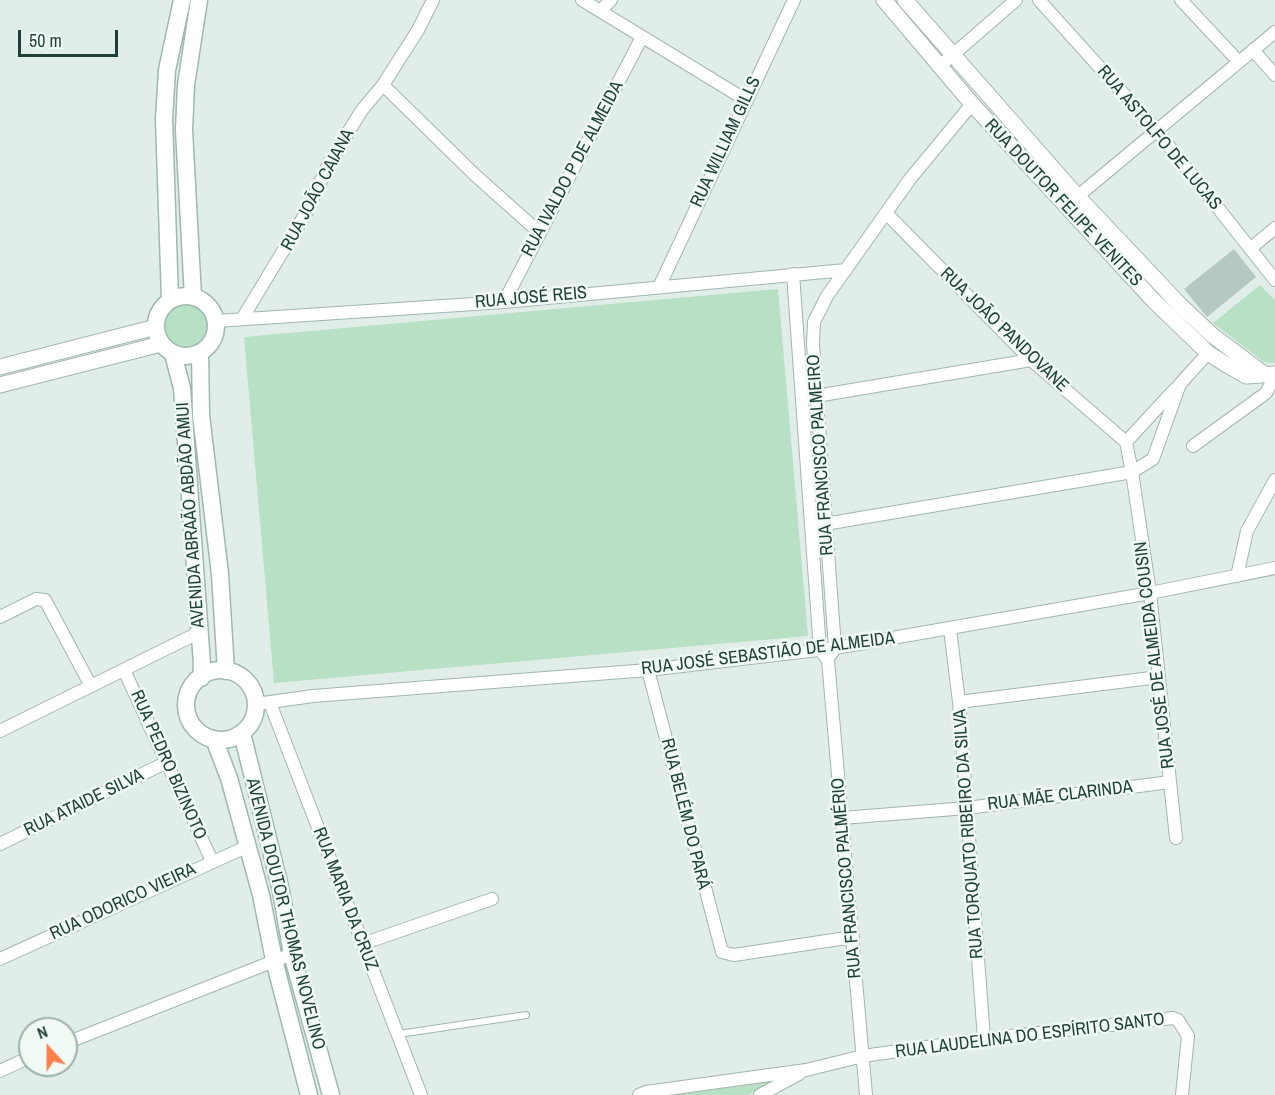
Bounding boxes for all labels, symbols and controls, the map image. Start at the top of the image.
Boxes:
scale bar [21,18,122,56]
text: 50 m [29,28,62,53]
street label: RUA ASTOLFO DE LUCAS [1092,61,1226,215]
street label: RUA WILLIAM GILLS [686,73,766,211]
street label: RUA IVALDO P DE ALMEIDA [518,77,628,261]
street label: RUA DOUTOR FELIPE VENITES [980,115,1146,291]
street label: RUA JOÃO CAIANA [277,126,359,254]
street label: RUA JOÃO PANDOVANE [935,263,1073,397]
street label: RUA JOSÉ REIS [474,282,588,314]
street label: RUA FRANCISCO PALMEIRO [803,354,839,556]
street label: AVENIDA ABRAÃO ABDÃO AMUI [172,401,210,629]
street label: RUA JOSÉ DE ALMEIDA COUSIN [1130,540,1180,770]
street label: RUA JOSÉ SEBASTIÃO DE ALMEIDA [640,628,896,680]
street label: RUA PEDRO BIZINOTO [125,687,211,843]
street label: RUA TORQUATO RIBEIRO DA SILVA [949,708,989,960]
street label: RUA BELÉM DO PARÁ [656,736,714,892]
street label: RUA ATAIDE SILVA [21,765,147,841]
street label: AVENIDA DOUTOR THOMAS NOVELINO [241,776,329,1052]
street label: RUA MÃE CLARINDA [986,776,1134,816]
street label: RUA FRANCISCO PALMÉRIO [827,777,867,979]
street label: RUA MARIA DA CRUZ [308,824,382,974]
street label: RUA ODORICO VIEIRA [47,859,199,945]
street label: RUA LAUDELINA DO ESPÍRITO SANTO [894,1009,1166,1063]
north arrow [18,1017,78,1077]
text: N [34,1020,51,1044]

